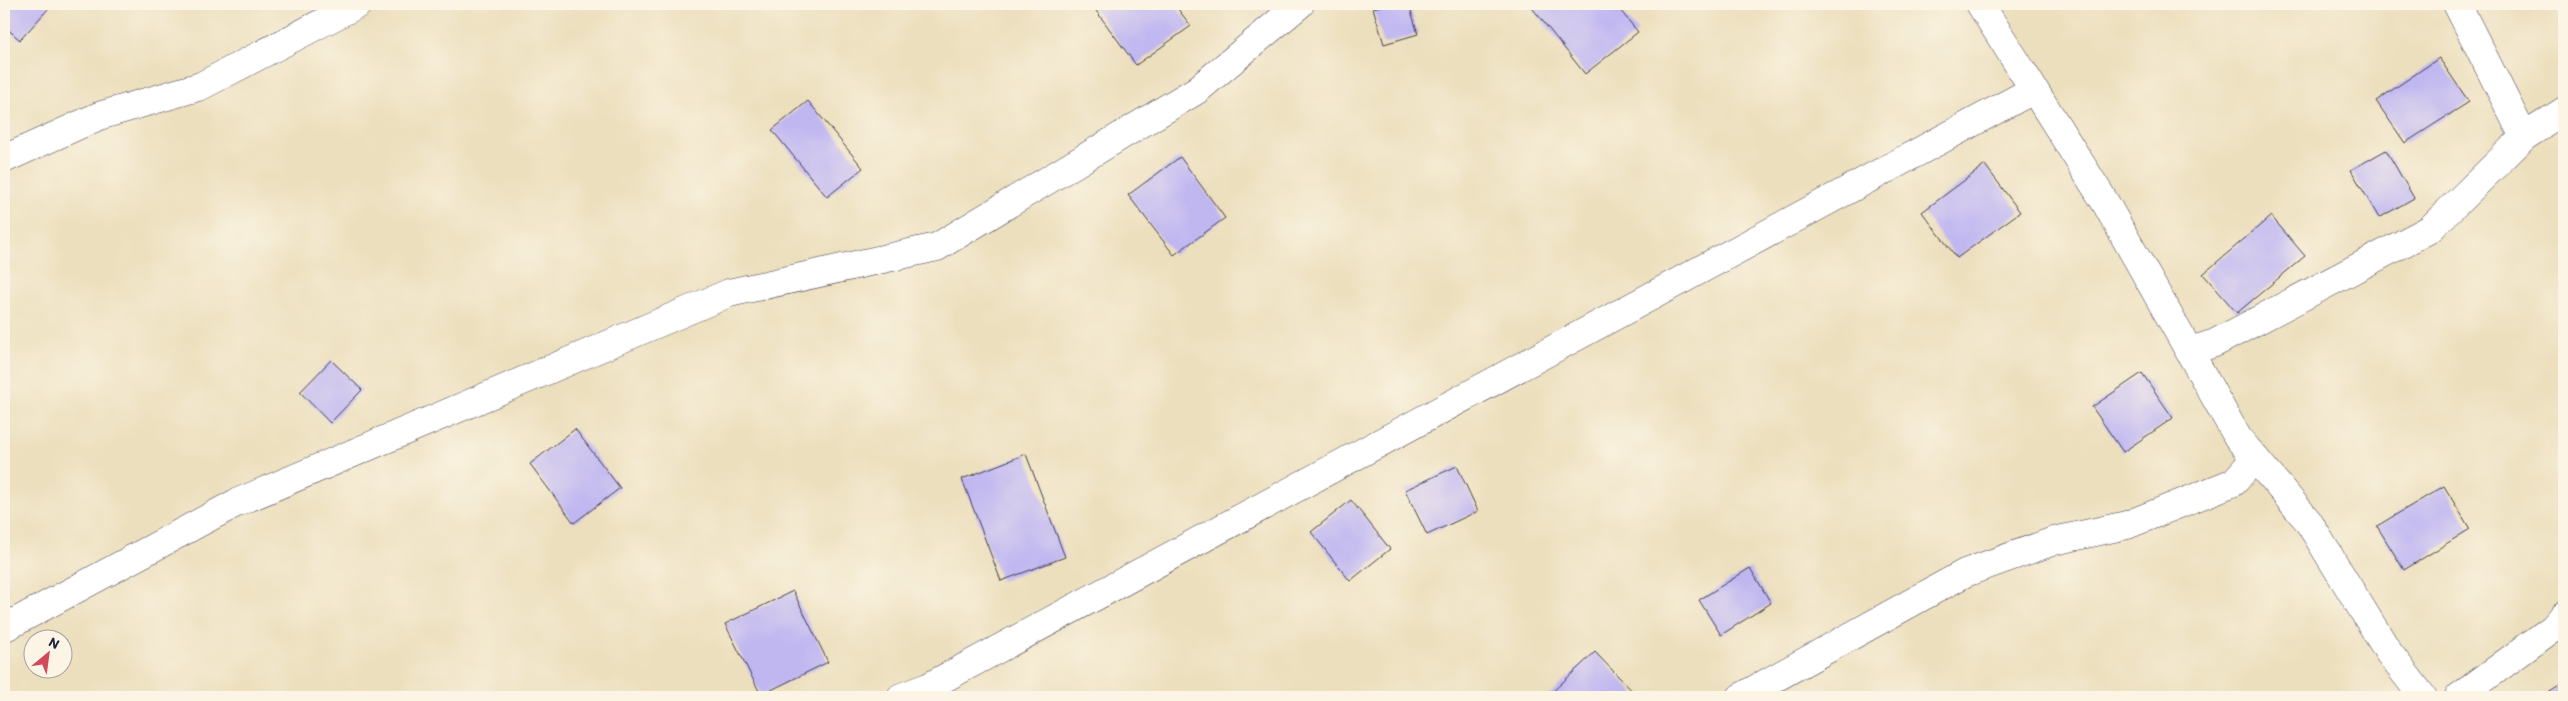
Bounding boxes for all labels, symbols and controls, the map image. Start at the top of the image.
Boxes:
north arrow [22,628,72,678]
text: N [46,633,62,653]

